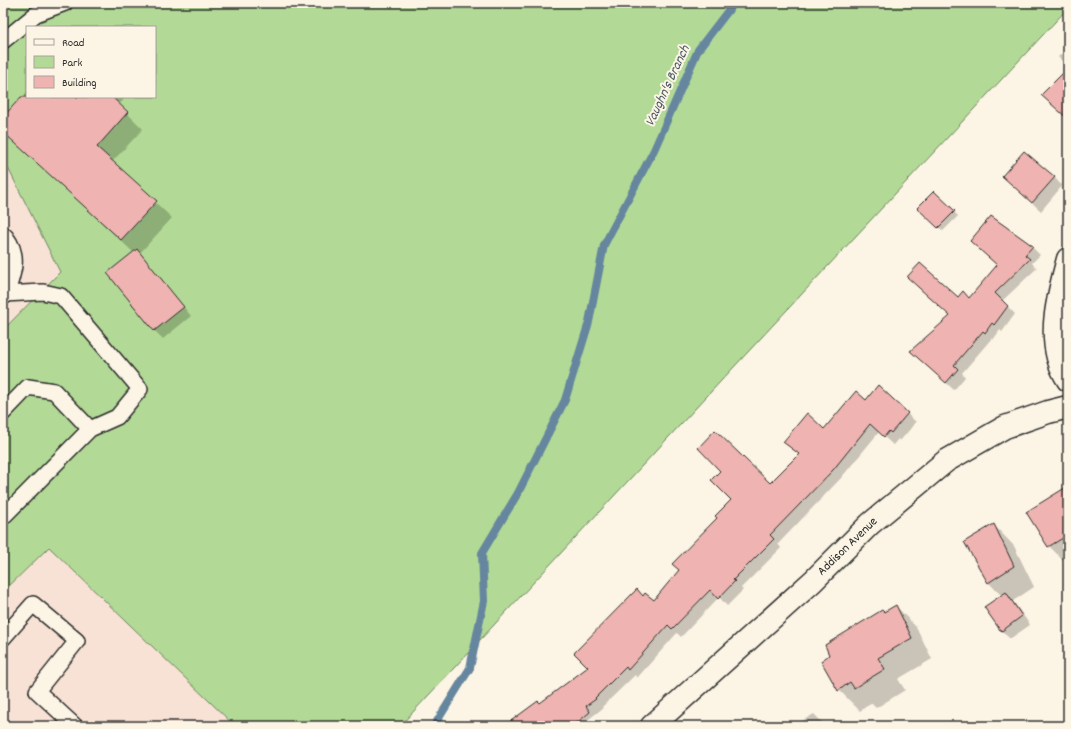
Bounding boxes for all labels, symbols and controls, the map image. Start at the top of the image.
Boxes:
legend [26,26,156,98]
text: Road [62,35,84,52]
water label: Vaughn's Branch [641,42,696,130]
text: Park [62,55,83,72]
text: Building [62,75,97,92]
street label: Addison Avenue [814,513,883,581]

